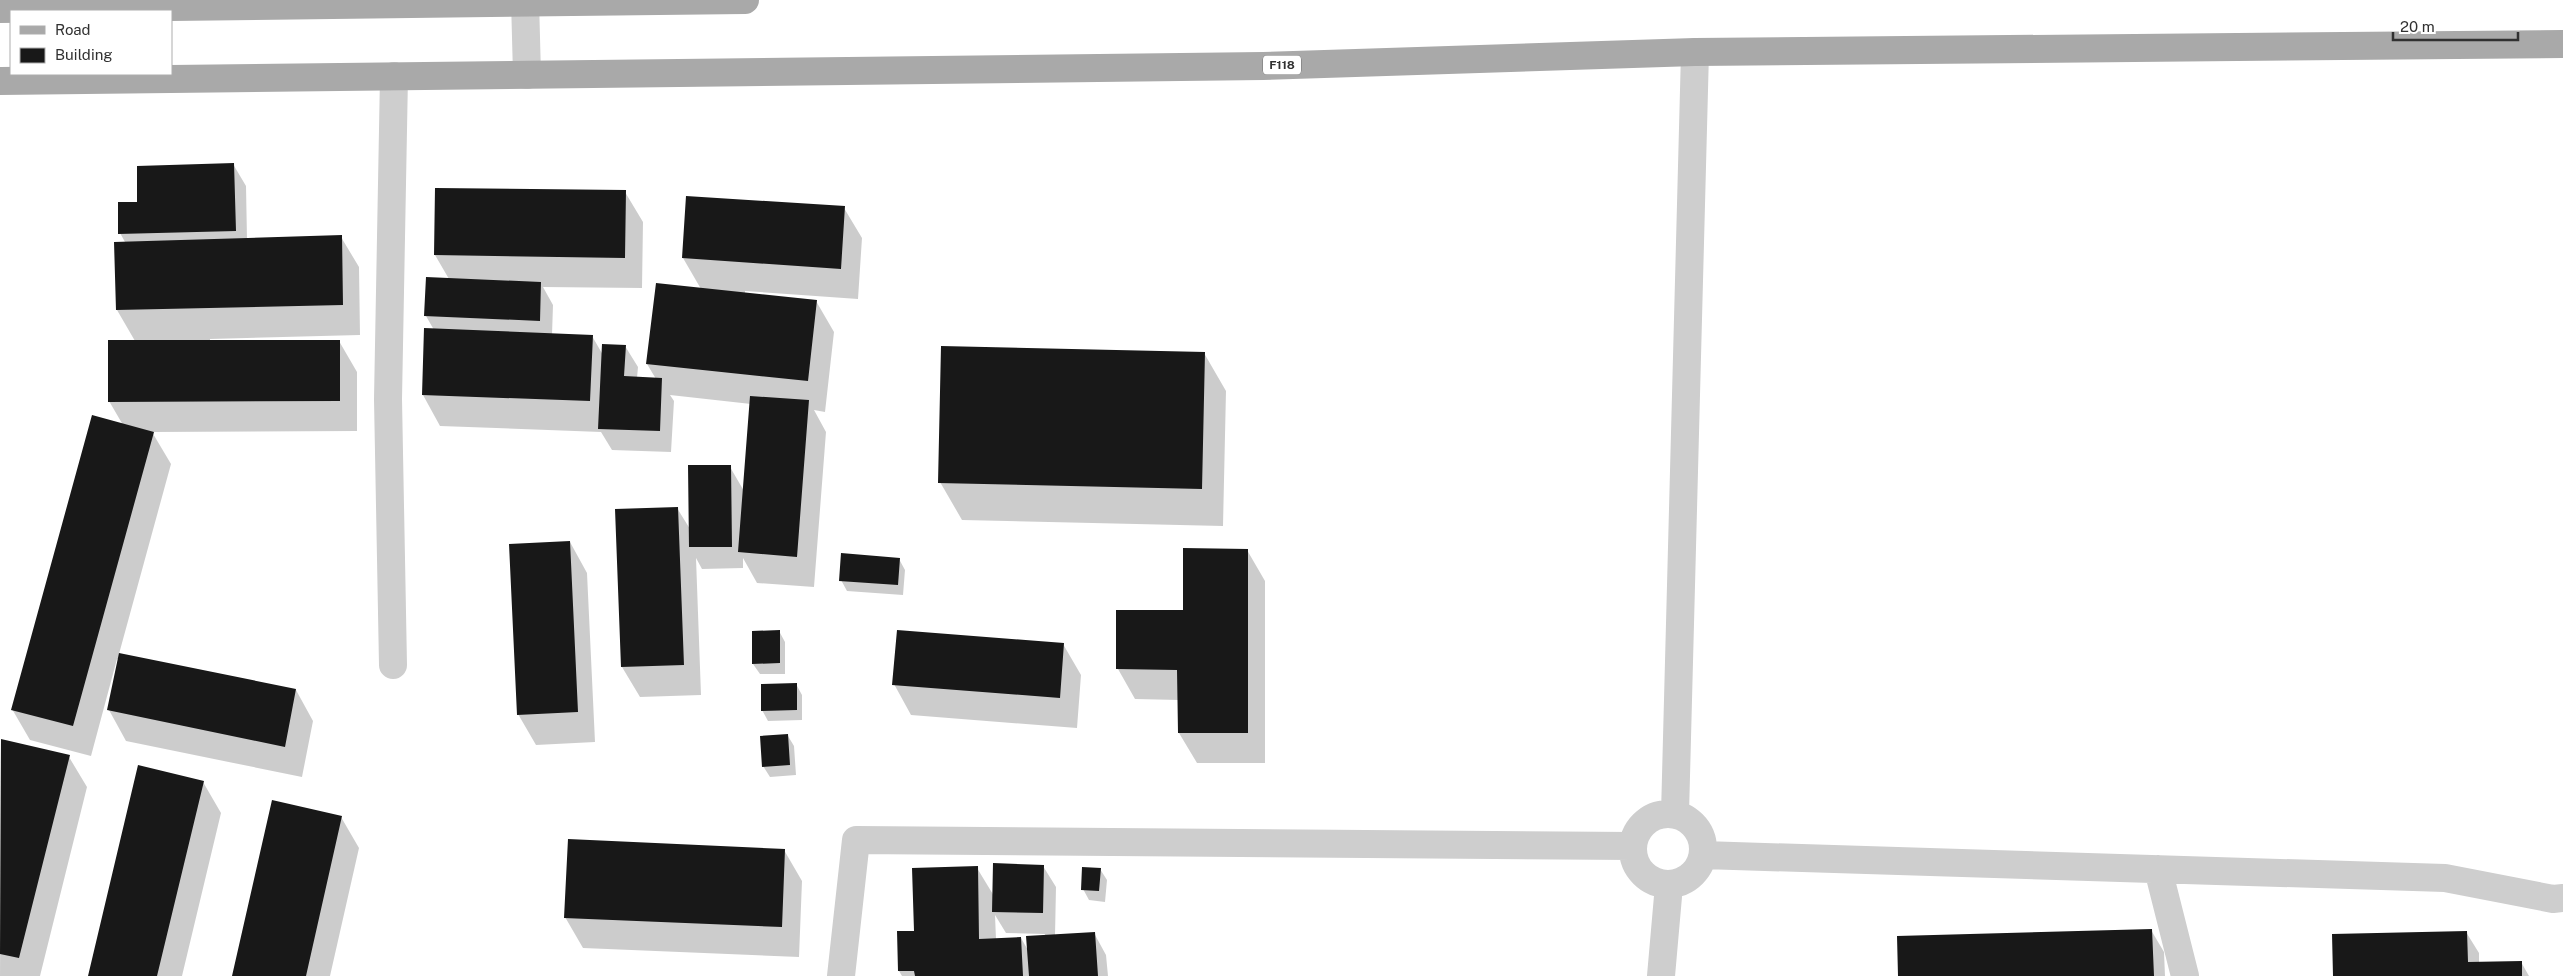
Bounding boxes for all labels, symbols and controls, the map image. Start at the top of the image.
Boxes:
legend [10,10,172,75]
scale bar [2393,10,2518,42]
text: 20 m [2400,18,2435,35]
text: Road [55,21,91,38]
text: Building [55,46,113,63]
road number: F118 [1263,56,1301,74]

